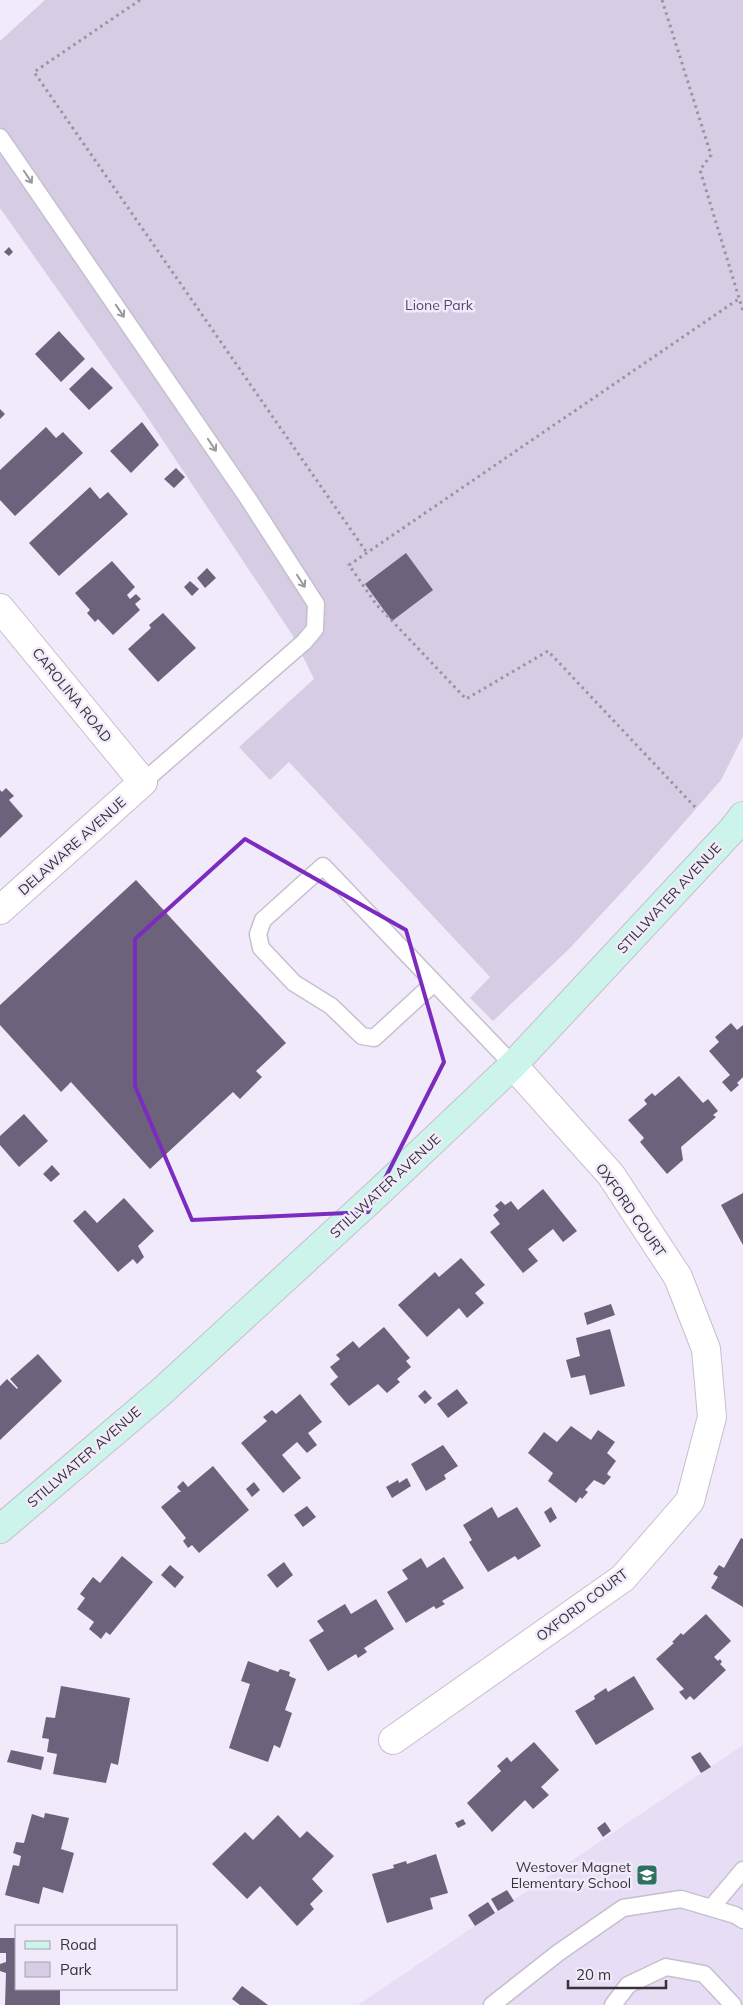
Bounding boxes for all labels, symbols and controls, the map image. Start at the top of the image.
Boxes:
one-way arrow [23,170,33,184]
park label: Lione Park [405,296,474,314]
one-way arrow [115,304,125,318]
one-way arrow [207,438,217,452]
one-way arrow [297,573,307,587]
street label: CAROLINA ROAD [28,644,116,746]
street label: DELAWARE AVENUE [14,793,130,899]
street label: STILLWATER AVENUE [613,839,725,957]
street label: STILLWATER AVENUE [326,1130,444,1242]
street label: OXFORD COURT [592,1160,670,1261]
street label: STILLWATER AVENUE [23,1403,145,1511]
street label: OXFORD COURT [533,1564,632,1645]
place label: Westover Magnet Elementary School [511,1858,631,1892]
school or university icon: Westover Magnet Elementary School [635,1863,659,1887]
legend [15,1925,178,1990]
text: Road [60,1935,97,1954]
scale bar [568,1958,666,1990]
text: Park [60,1960,92,1979]
text: 20 m [576,1965,611,1984]

